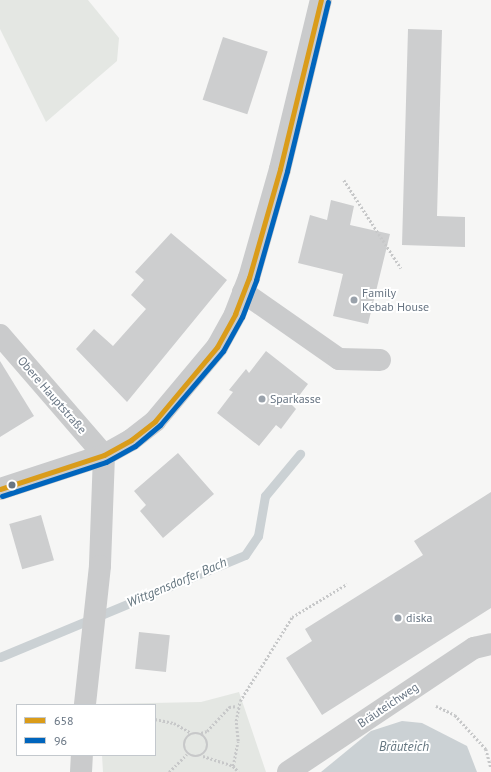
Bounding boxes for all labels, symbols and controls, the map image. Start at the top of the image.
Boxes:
place label: Family Kebab House [362,286,429,314]
marker: Family Kebab House [349,295,359,305]
street label: Obere Hauptstraße [15,353,89,437]
place label: Sparkasse [270,392,321,406]
marker: Sparkasse [257,394,267,404]
unlabelled marker [7,480,17,490]
water label: Wittgensdorfer Bach [125,555,229,611]
place label: diska [406,611,432,625]
marker: diska [393,613,403,623]
street label: Bräuteichweg [355,680,421,730]
legend [16,704,156,756]
text: 658 [54,713,74,728]
text: 96 [54,733,67,748]
water label: Bräuteich [379,739,429,755]

